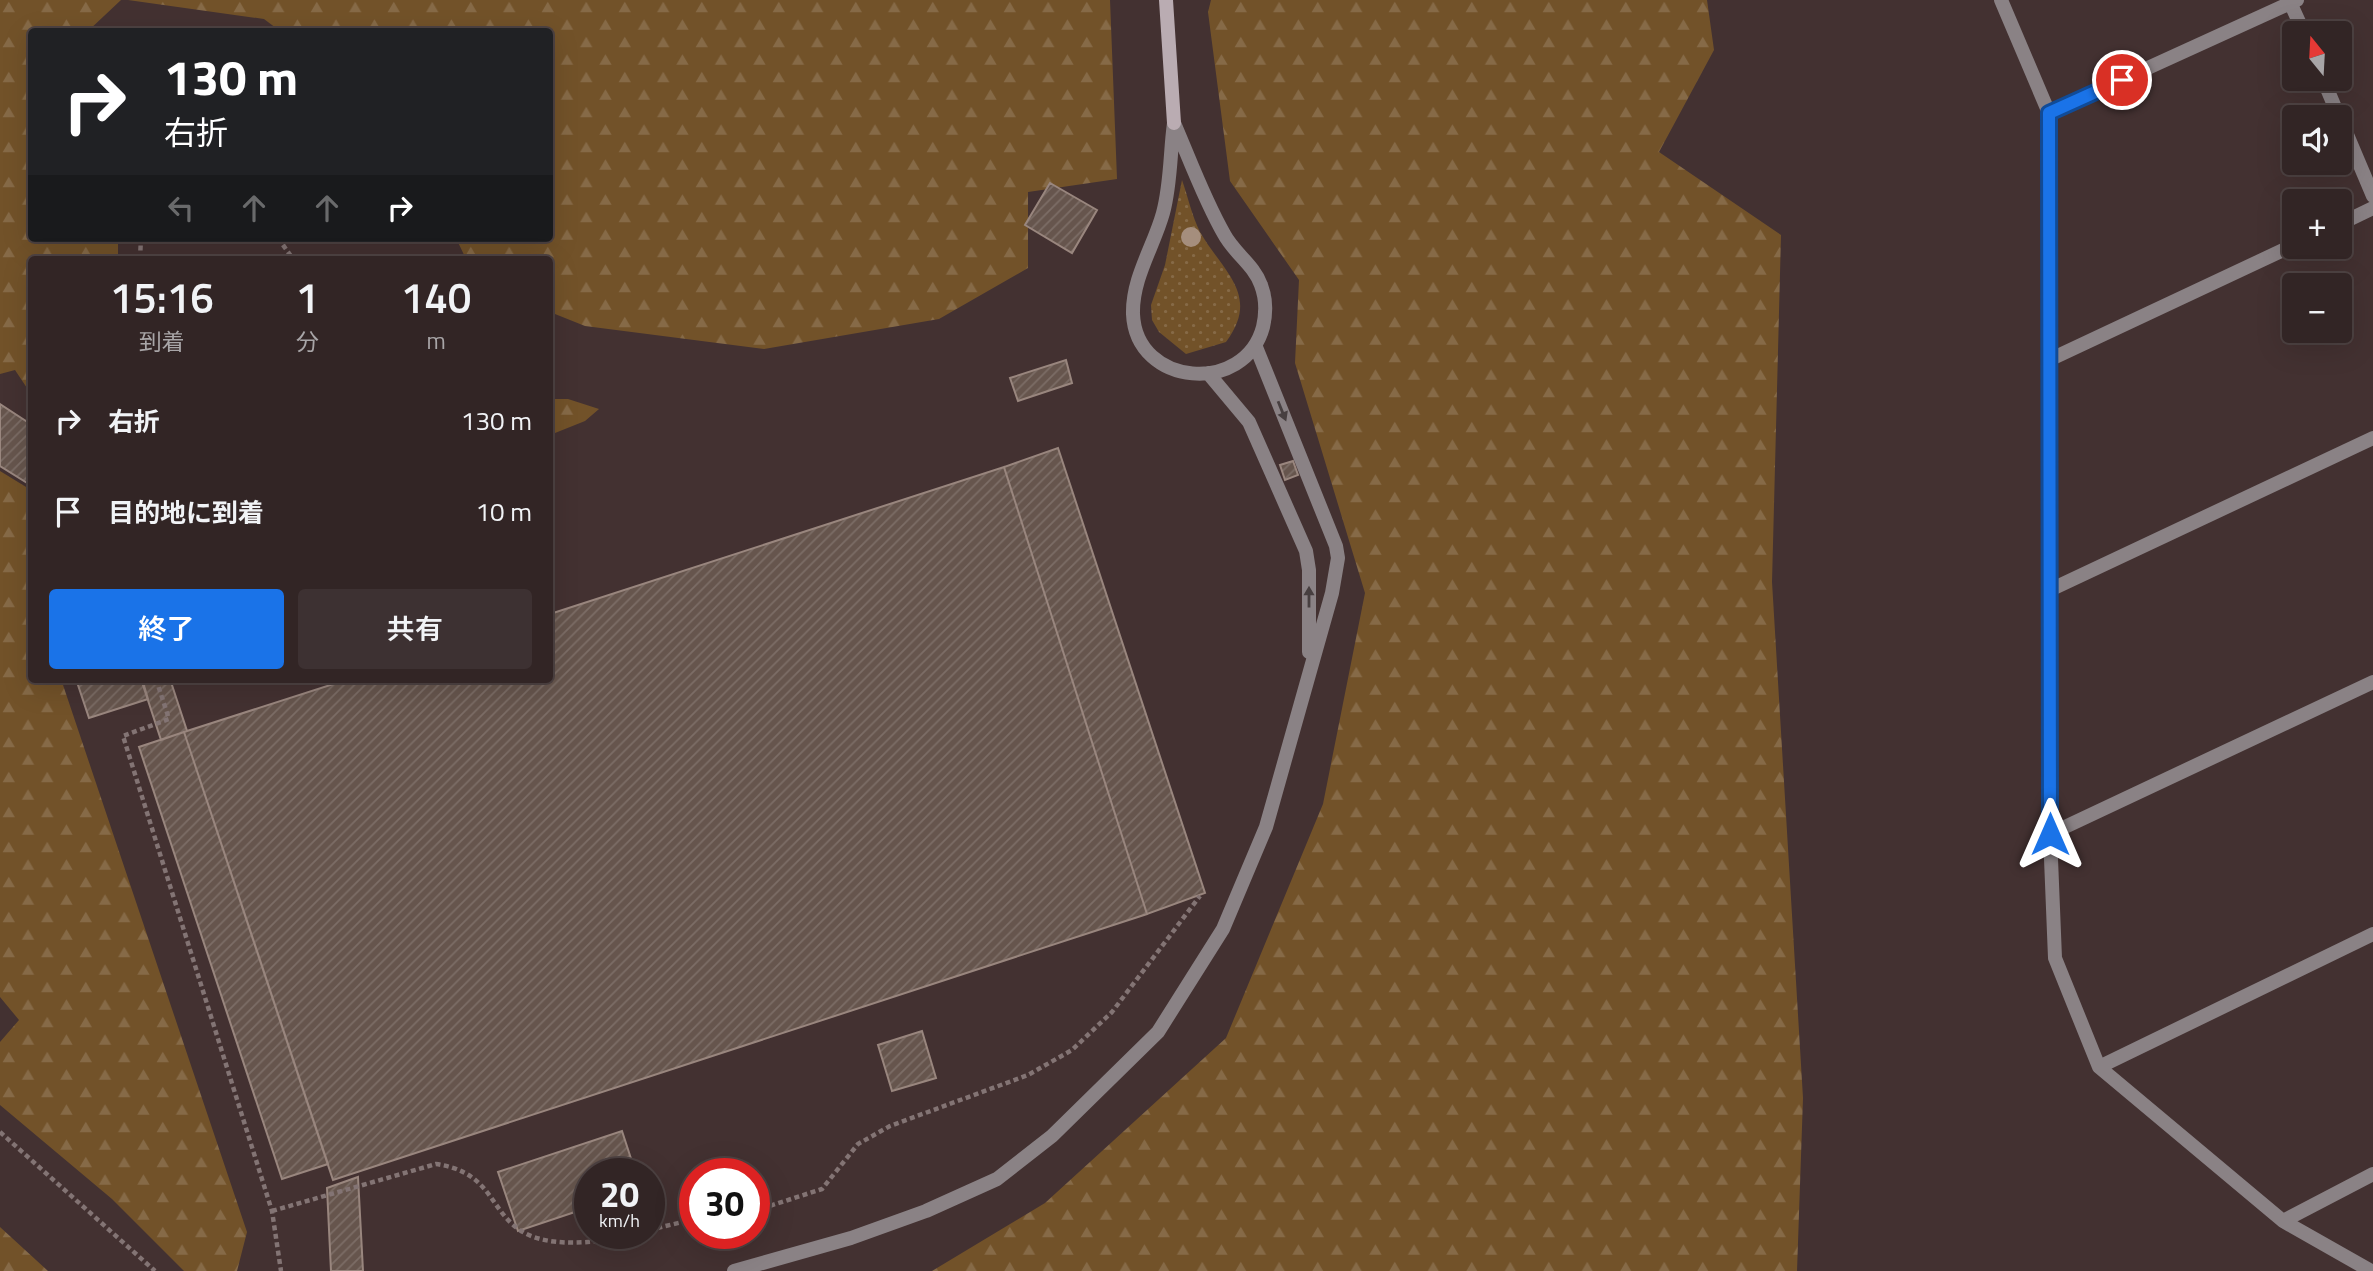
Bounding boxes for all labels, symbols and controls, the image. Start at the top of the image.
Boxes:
north arrow [2282,21,2352,91]
map controls [2282,21,2352,343]
text: 130 m [164,39,298,114]
pin [2092,50,2152,110]
icon: right [49,56,140,147]
icon: arrive [2103,61,2141,99]
button: sound [2282,105,2352,175]
text: 右折 [164,108,228,156]
icon: left [162,189,200,227]
icon: ahead [235,189,273,227]
icon: ahead [308,189,346,227]
icon: right [381,189,419,227]
button: + [2282,189,2352,259]
text: 15:16 [110,265,214,329]
text: 1 [296,265,319,329]
text: 140 [401,265,471,329]
button: − [2282,273,2352,343]
text: m [426,323,446,358]
text: 到着 [139,324,185,359]
text: 分 [296,324,319,359]
one-way arrow [1276,400,1287,421]
text: 130 m [461,401,532,440]
icon: right [49,402,87,440]
text: 右折 [108,402,160,441]
text: 10 m [475,492,532,531]
icon: arrive [49,493,87,531]
text: 目的地に到着 [108,493,264,532]
one-way arrow [1303,586,1315,608]
button: 終了 [49,589,284,669]
button: 共有 [298,589,532,669]
position arrow [2013,797,2087,871]
speed limit sign: 30 [679,1158,770,1249]
text: 20 [600,1167,639,1221]
text: km/h [599,1207,640,1234]

